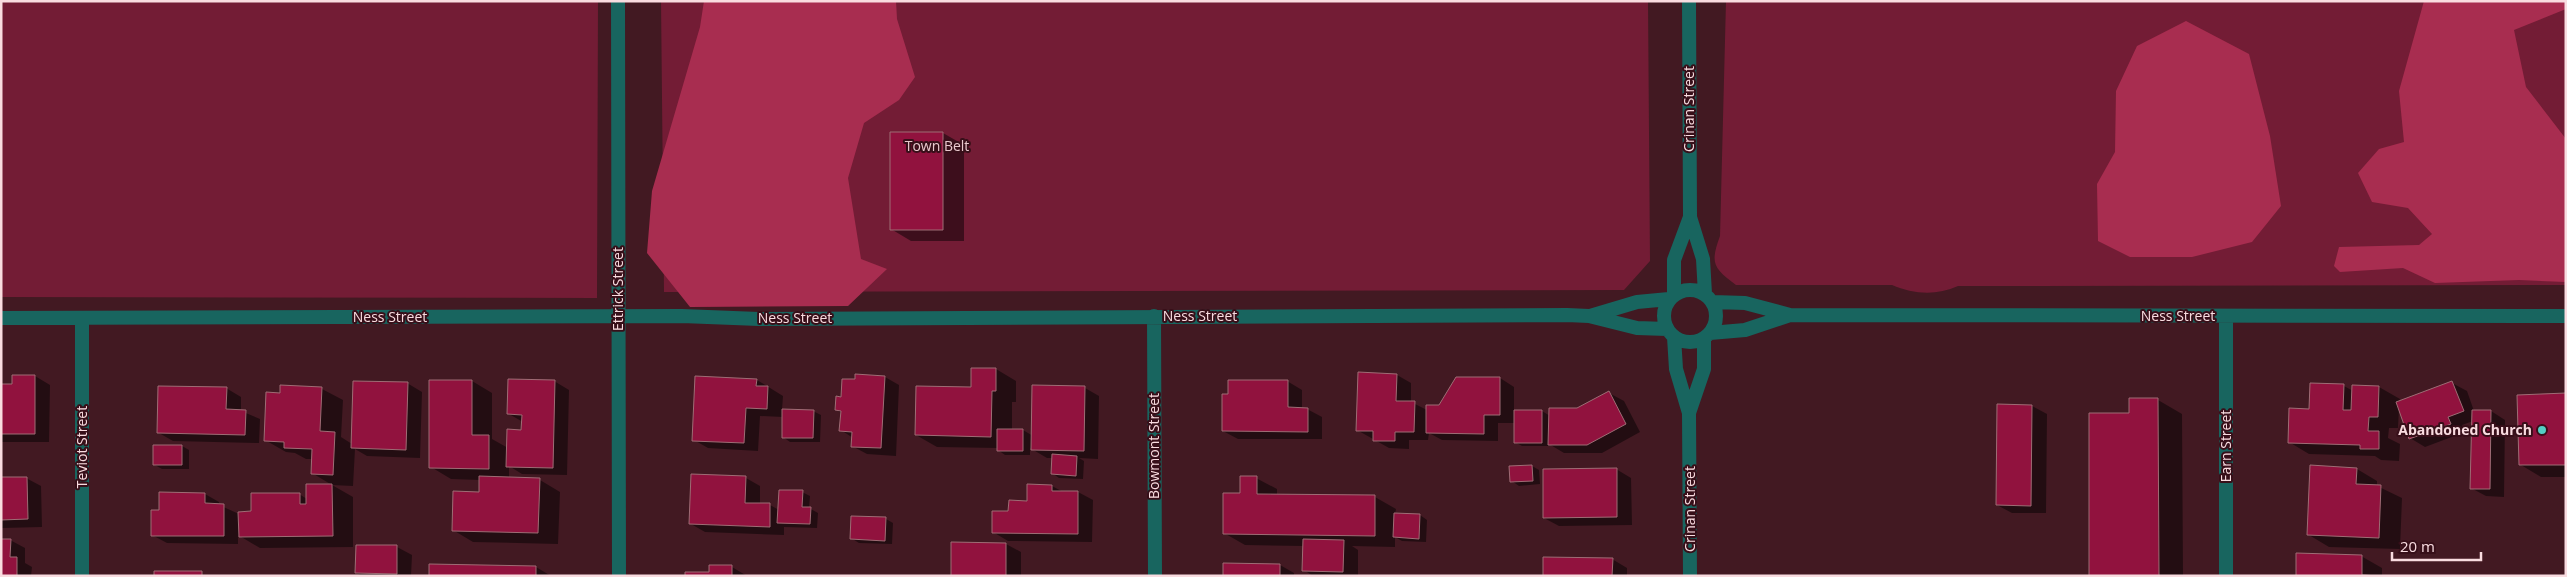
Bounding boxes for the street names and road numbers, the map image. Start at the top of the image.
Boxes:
street label: Crinan Street [1679,66,1698,152]
street label: Ettrick Street [608,247,627,331]
street label: Ness Street [1163,306,1237,325]
street label: Ness Street [2141,306,2215,325]
street label: Ness Street [353,307,427,326]
street label: Ness Street [758,308,832,327]
street label: Bowmont Street [1144,393,1163,499]
street label: Teviot Street [72,406,91,488]
street label: Earn Street [2216,410,2235,482]
street label: Crinan Street [1680,466,1699,552]

